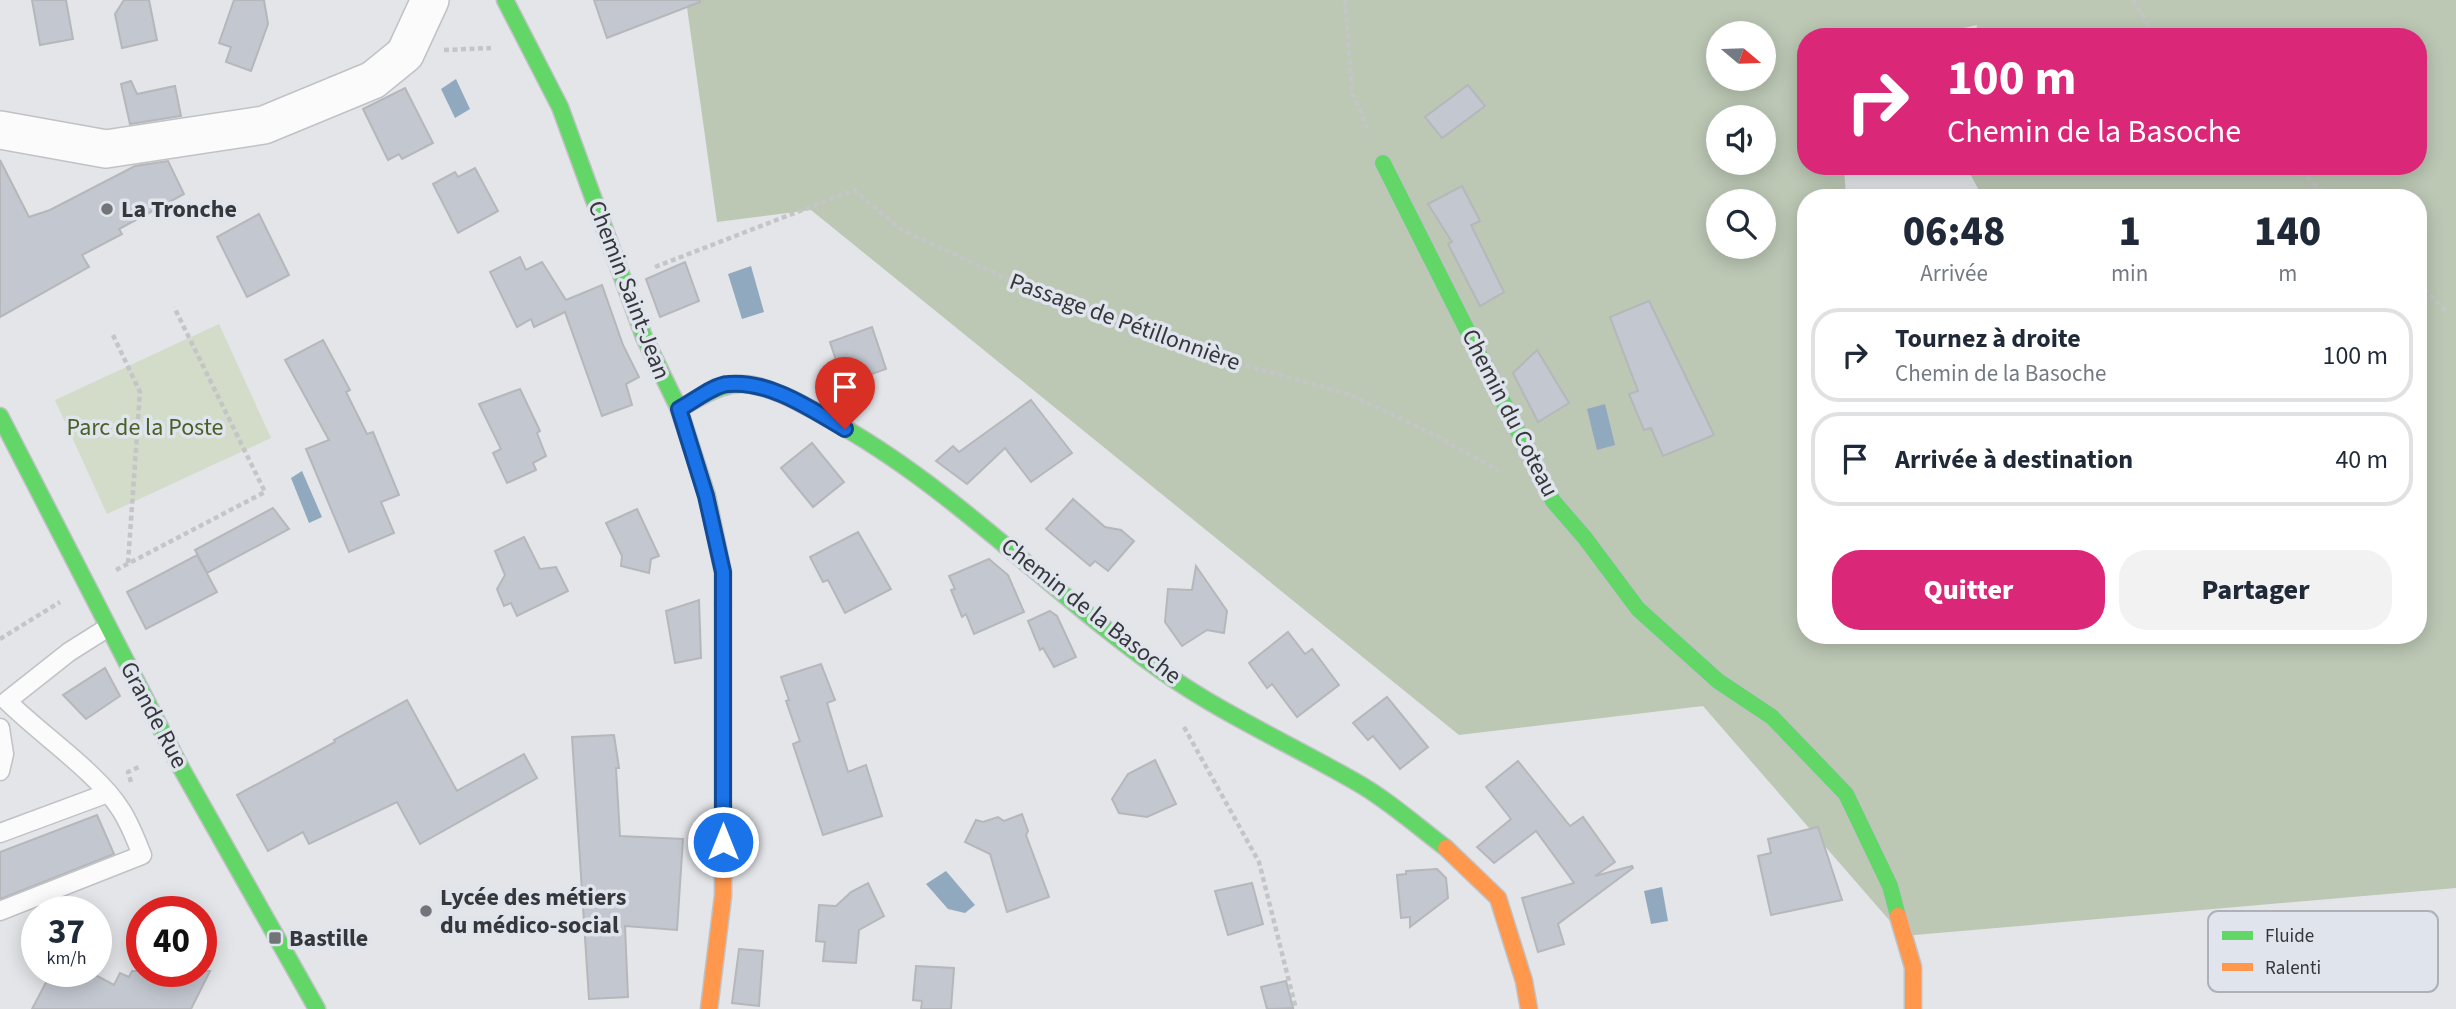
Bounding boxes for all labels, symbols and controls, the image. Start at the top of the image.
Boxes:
north arrow [1706,21,1776,91]
map controls [1706,21,1776,259]
text: 100 m [1947,44,2076,114]
icon: right [1832,56,1923,147]
button: sound [1706,105,1776,175]
text: Chemin de la Basoche [1947,109,2241,155]
button: search [1706,189,1776,259]
place label: La Tronche [121,192,237,227]
street label: Chemin Saint-Jean [579,195,679,385]
marker: La Tronche [99,201,115,217]
text: 06:48 [1903,202,2005,262]
text: 1 [2118,202,2141,262]
text: 140 [2254,202,2321,262]
text: Arrivée [1920,257,1988,290]
text: min [2111,257,2148,290]
text: m [2278,257,2297,290]
street label: Passage de Pétillonnière [1005,264,1245,380]
text: Tournez à droite [1895,320,2081,357]
street label: Chemin du Coteau [1453,323,1567,503]
icon: right [1836,336,1874,374]
text: 100 m [2322,337,2388,374]
pin [815,357,875,429]
text: Chemin de la Basoche [1895,357,2106,390]
icon: arrive [826,368,864,406]
park label: Parc de la Poste [67,410,223,445]
icon: arrive [1836,440,1874,478]
text: Arrivée à destination [1895,441,2133,478]
text: 40 m [2335,441,2388,478]
street label: Chemin de la Basoche [993,529,1189,693]
button: Quitter [1832,550,2105,630]
button: Partager [2119,550,2392,630]
street label: Grande Rue [111,655,197,775]
position arrow [686,805,760,879]
place label: Lycée des métiers du médico-social [440,880,626,943]
speed limit sign: 40 [126,896,217,987]
marker: Lycée des métiers du médico-social [418,903,434,919]
text: 37 [48,907,85,957]
legend [2208,911,2438,992]
place label: Bastille [289,921,368,956]
text: Fluide [2265,923,2314,950]
marker: Bastille [267,930,283,946]
text: km/h [47,946,86,971]
text: Ralenti [2265,955,2321,982]

